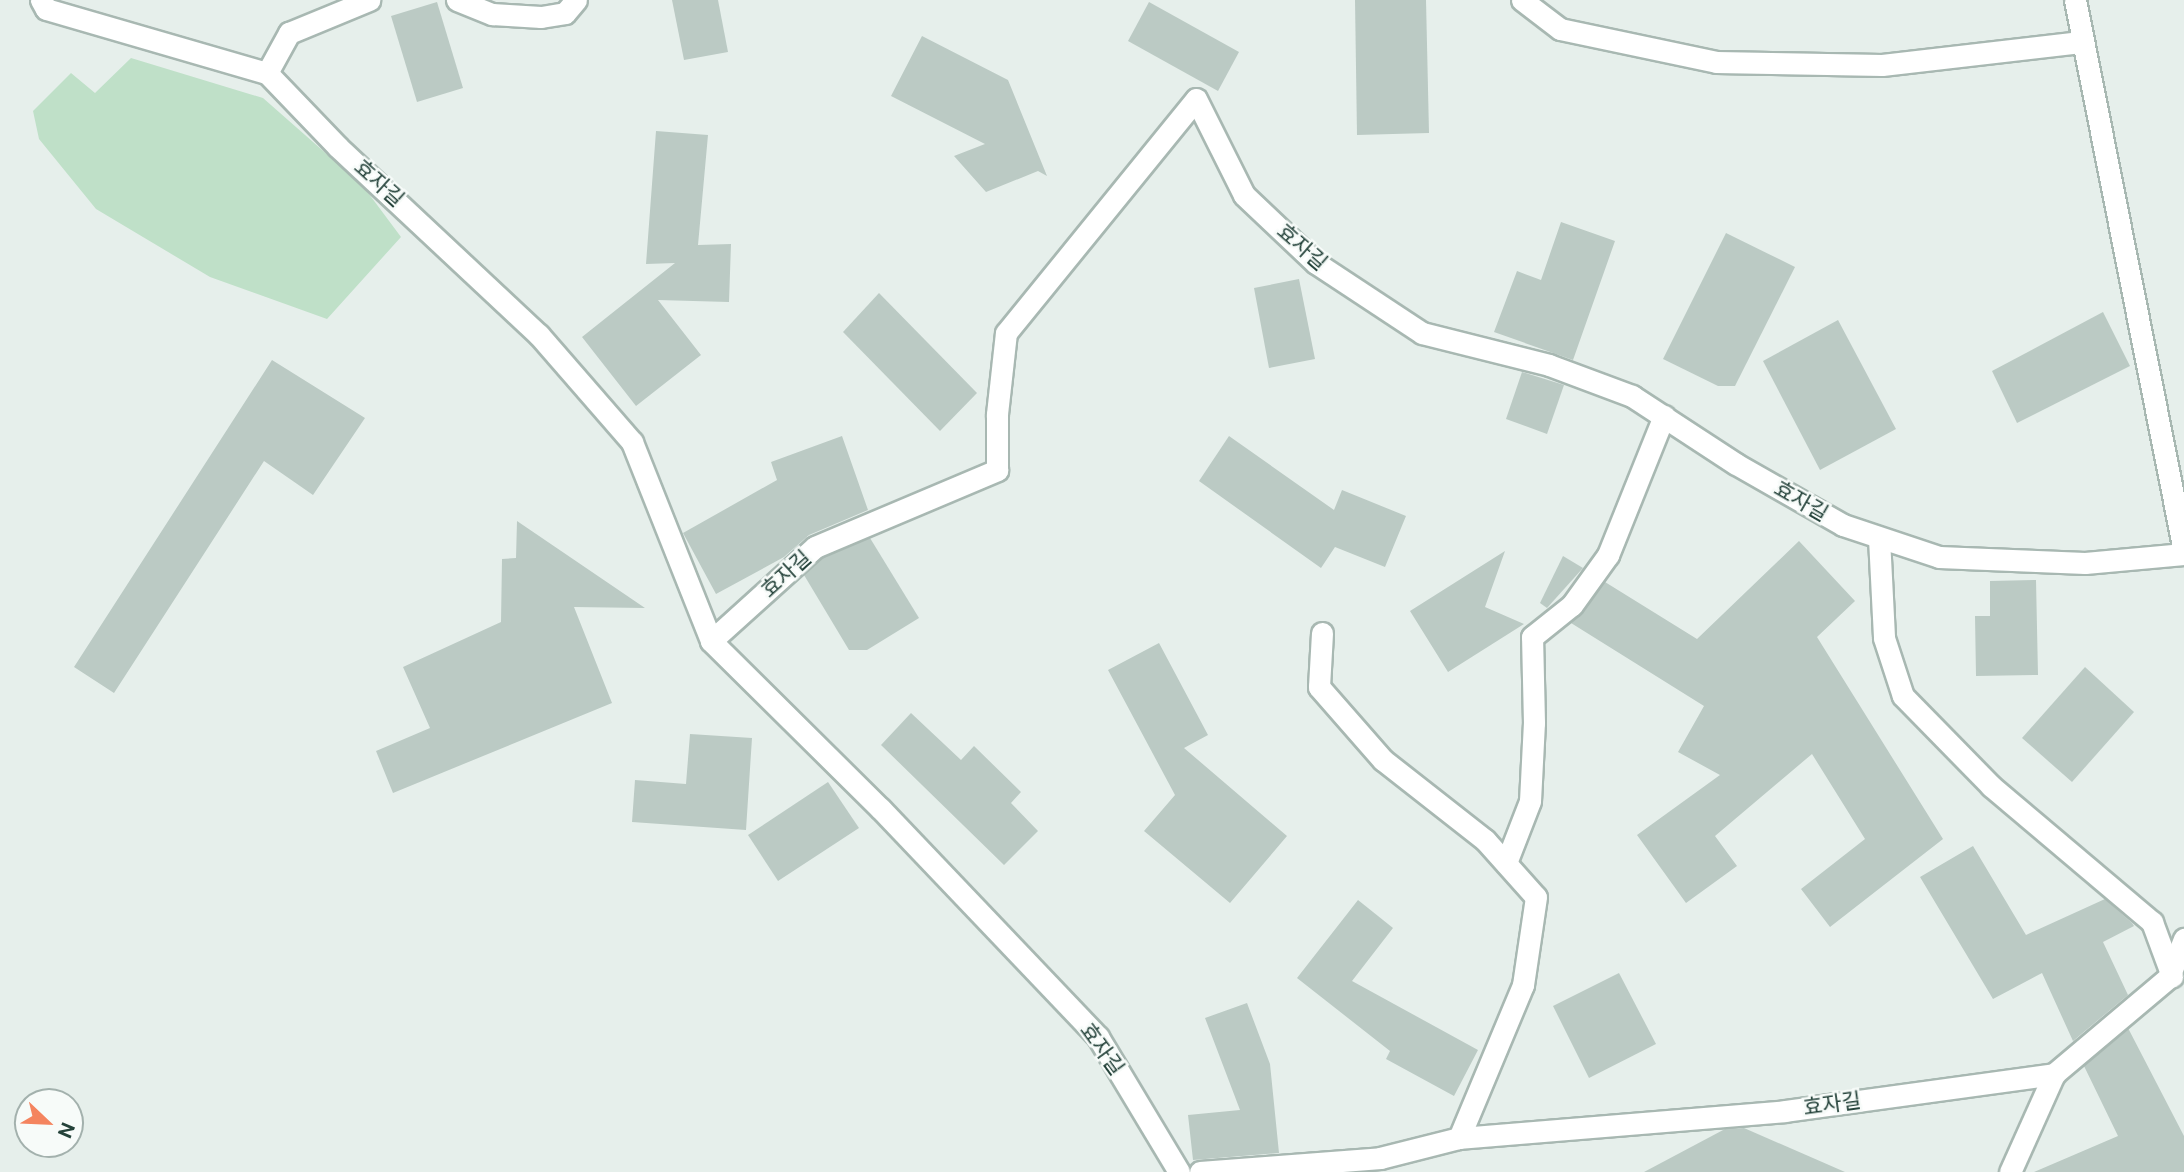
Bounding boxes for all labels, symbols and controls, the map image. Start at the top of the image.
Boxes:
street label: 효자길 [349,154,409,212]
street label: 효자길 [1272,218,1332,276]
street label: 효자길 [1770,476,1832,526]
street label: 효자길 [756,545,816,603]
street label: 효자길 [1075,1018,1129,1080]
street label: 효자길 [1802,1087,1862,1121]
north arrow [14,1088,84,1158]
text: N [53,1119,80,1142]

